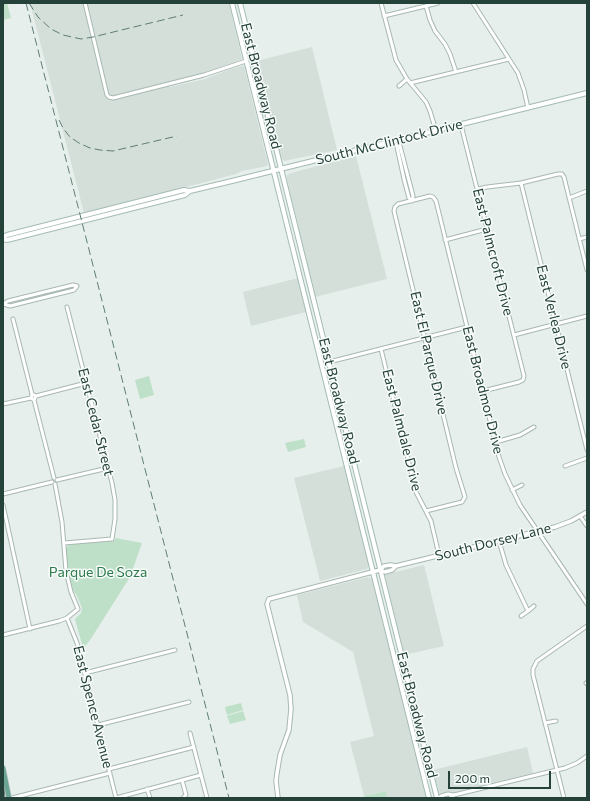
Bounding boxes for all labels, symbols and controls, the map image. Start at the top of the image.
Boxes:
street label: East Broadway Road [237,21,285,151]
street label: South McClintock Drive [314,116,464,168]
street label: East Palmcroft Drive [469,187,517,317]
street label: East Verlea Drive [533,263,575,371]
street label: East El Parque Drive [407,290,451,416]
street label: East Broadmor Drive [459,324,507,456]
street label: East Broadway Road [315,336,363,466]
street label: East Cedar Street [74,366,118,478]
street label: East Palmdale Drive [379,367,425,493]
street label: South Dorsey Lane [433,519,553,565]
park label: Parque De Soza [49,564,147,580]
street label: East Spence Avenue [70,644,116,770]
street label: East Broadway Road [393,650,441,780]
scale bar [450,763,553,789]
text: 200 m [455,771,490,785]

